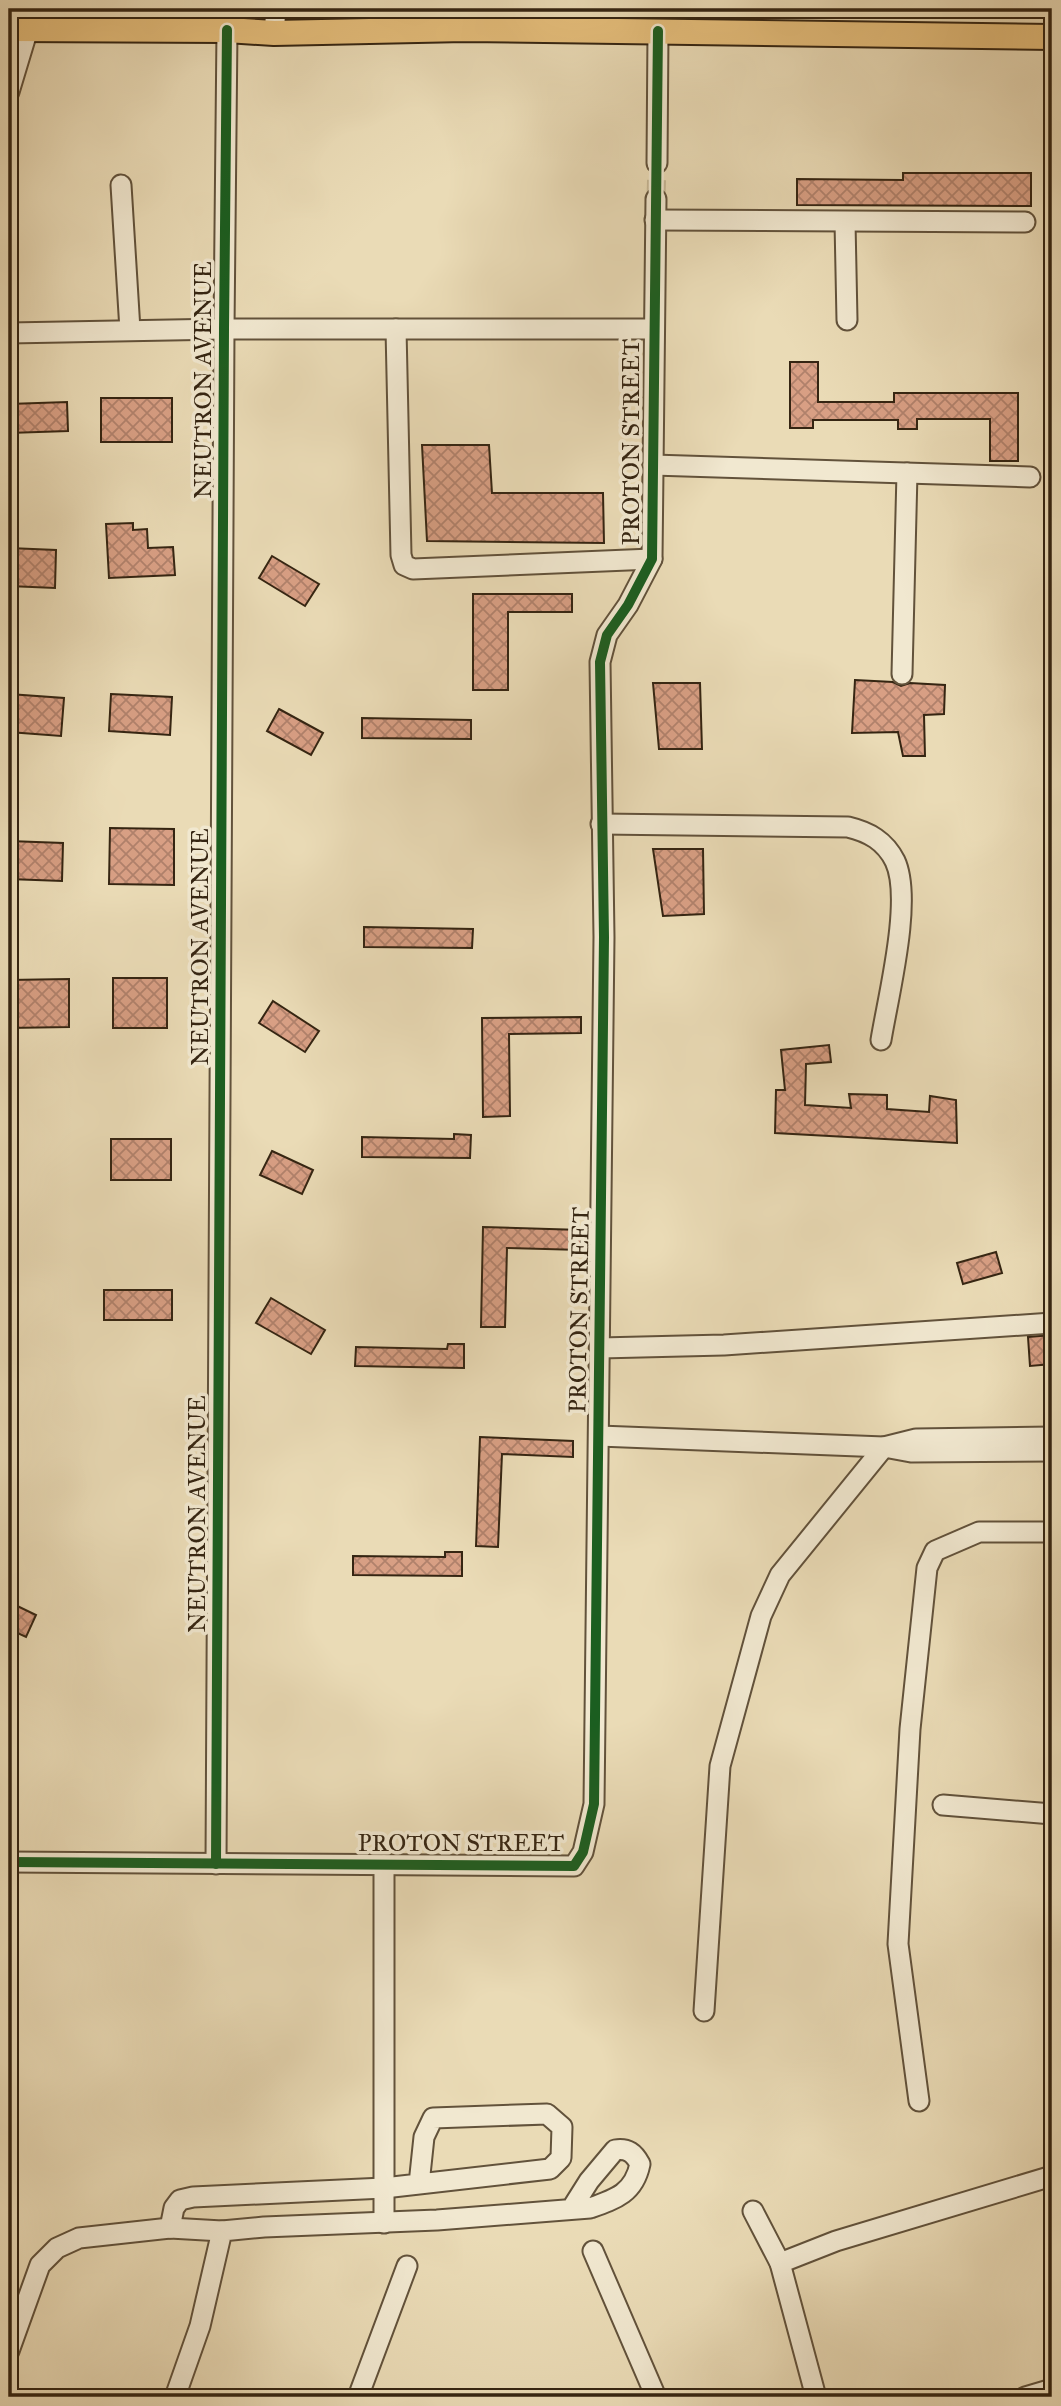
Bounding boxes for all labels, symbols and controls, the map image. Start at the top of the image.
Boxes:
street label: NEUTRON AVENUE [188,261,218,499]
street label: PROTON STREET [616,339,646,545]
street label: NEUTRON AVENUE [185,828,215,1066]
street label: PROTON STREET [562,1207,596,1413]
street label: NEUTRON AVENUE [182,1395,212,1633]
street label: PROTON STREET [358,1828,564,1858]

